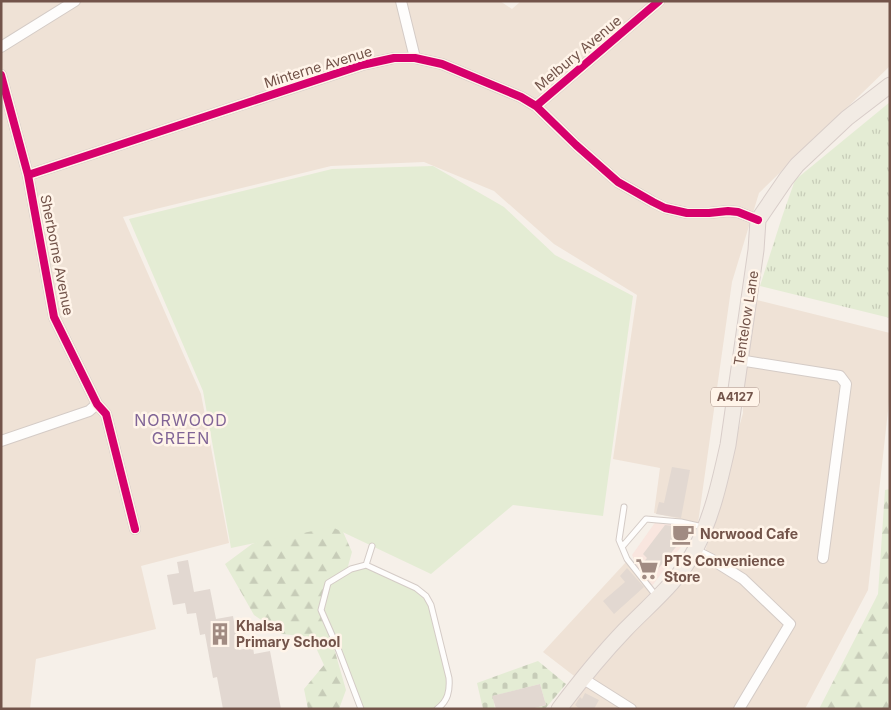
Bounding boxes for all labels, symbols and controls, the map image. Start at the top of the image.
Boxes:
street label: Melbury Avenue [531,12,624,94]
street label: Minterne Avenue [262,42,374,91]
street label: Sherborne Avenue [37,193,78,317]
street label: Tentelow Lane [730,269,761,367]
road number: A4127 [711,388,759,407]
district label: NORWOOD GREEN [134,410,228,448]
cafe icon: Norwood Cafe [670,521,696,547]
place label: Norwood Cafe [700,525,798,542]
place label: PTS Convenience Store [664,552,785,585]
supermarket icon: PTS Convenience Store [634,556,660,582]
place label: Khalsa Primary School [236,617,340,650]
building icon: Khalsa Primary School [207,621,233,647]

